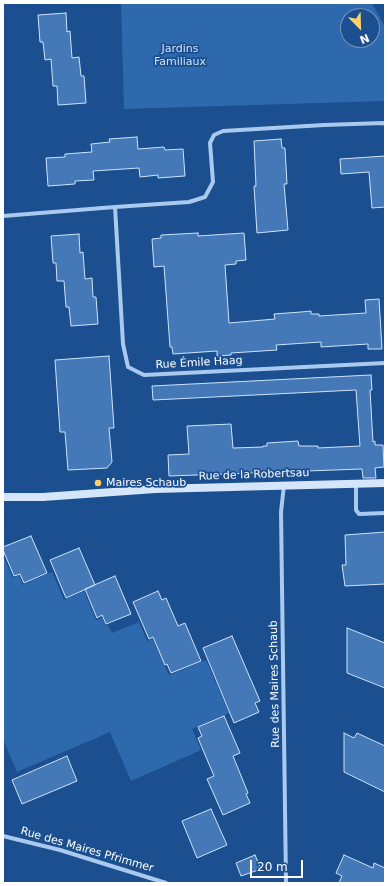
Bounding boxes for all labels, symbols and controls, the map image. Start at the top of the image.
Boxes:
north arrow [340,8,380,48]
text: N [358,31,371,46]
park label: Jardins Familiaux [154,42,206,68]
street label: Rue Émile Haag [155,354,243,372]
street label: Rue de la Robertsau [198,466,310,484]
place label: Maires Schaub [106,476,186,490]
marker: Maires Schaub [93,478,103,488]
street label: Rue des Maires Schaub [267,620,283,748]
street label: Rue des Maires Pfrimmer [19,825,155,875]
scale bar [252,852,305,878]
text: 20 m [257,860,288,874]

